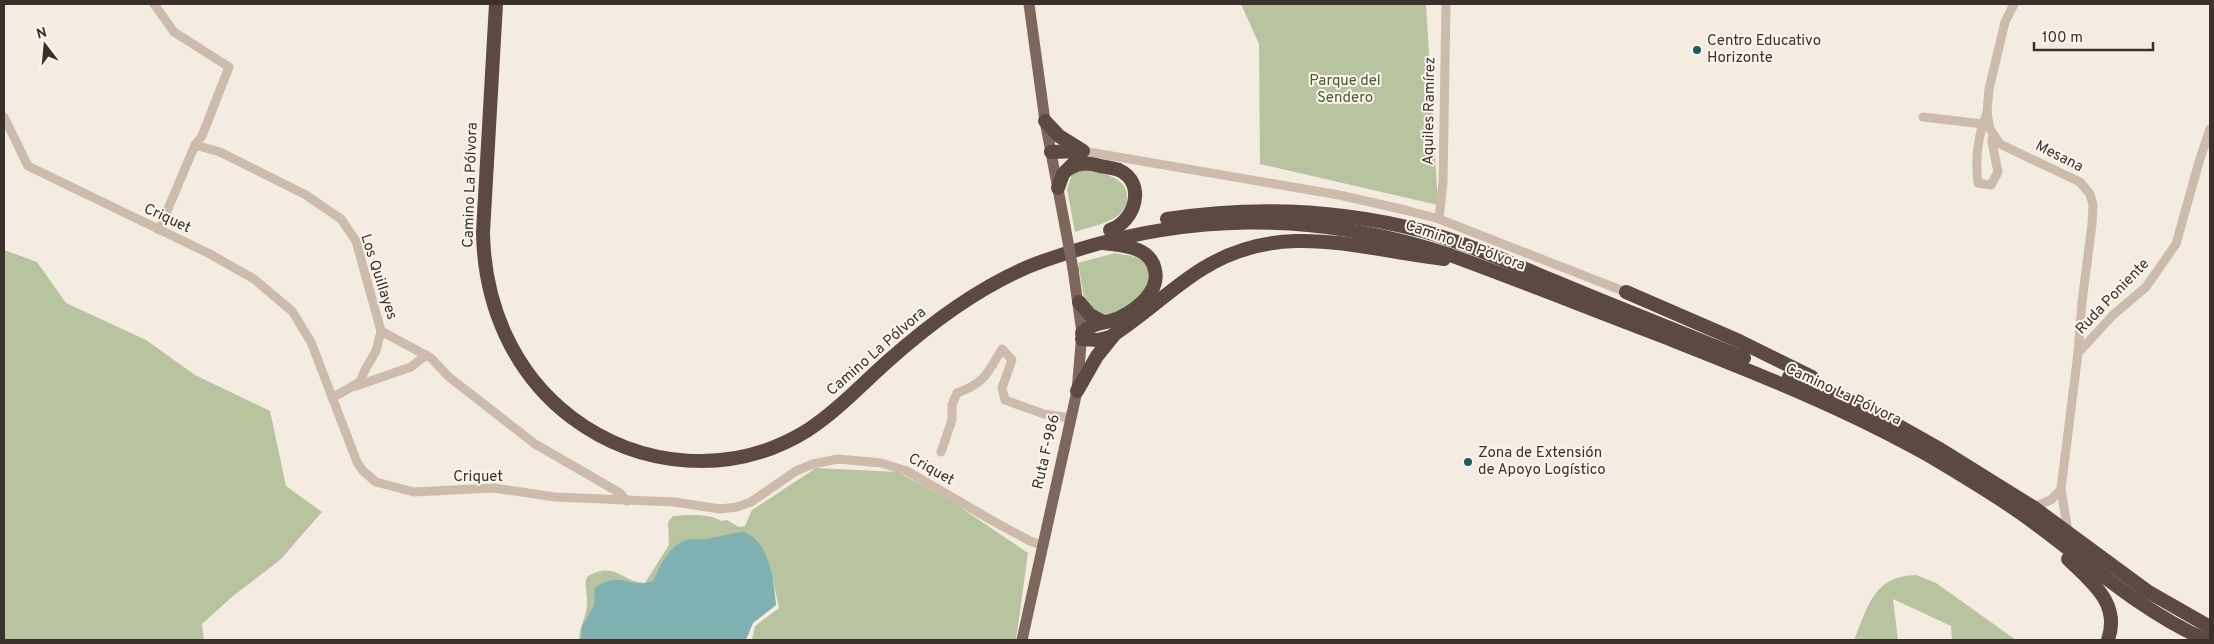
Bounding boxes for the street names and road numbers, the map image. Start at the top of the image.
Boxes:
street label: Aquiles Ramírez [1420,57,1440,165]
street label: Camino La Pólvora [459,122,483,248]
street label: Mesana [2032,137,2086,177]
street label: Criquet [140,200,194,238]
street label: Camino La Pólvora [1402,217,1528,275]
street label: Los Quillayes [355,232,401,322]
street label: Ruda Poniente [2072,255,2154,339]
street label: Camino La Pólvora [823,304,931,400]
street label: Camino La Pólvora [1782,360,1904,430]
street label: Ruta F-986 [1029,413,1065,491]
street label: Criquet [905,450,957,490]
street label: Criquet [453,468,503,487]

